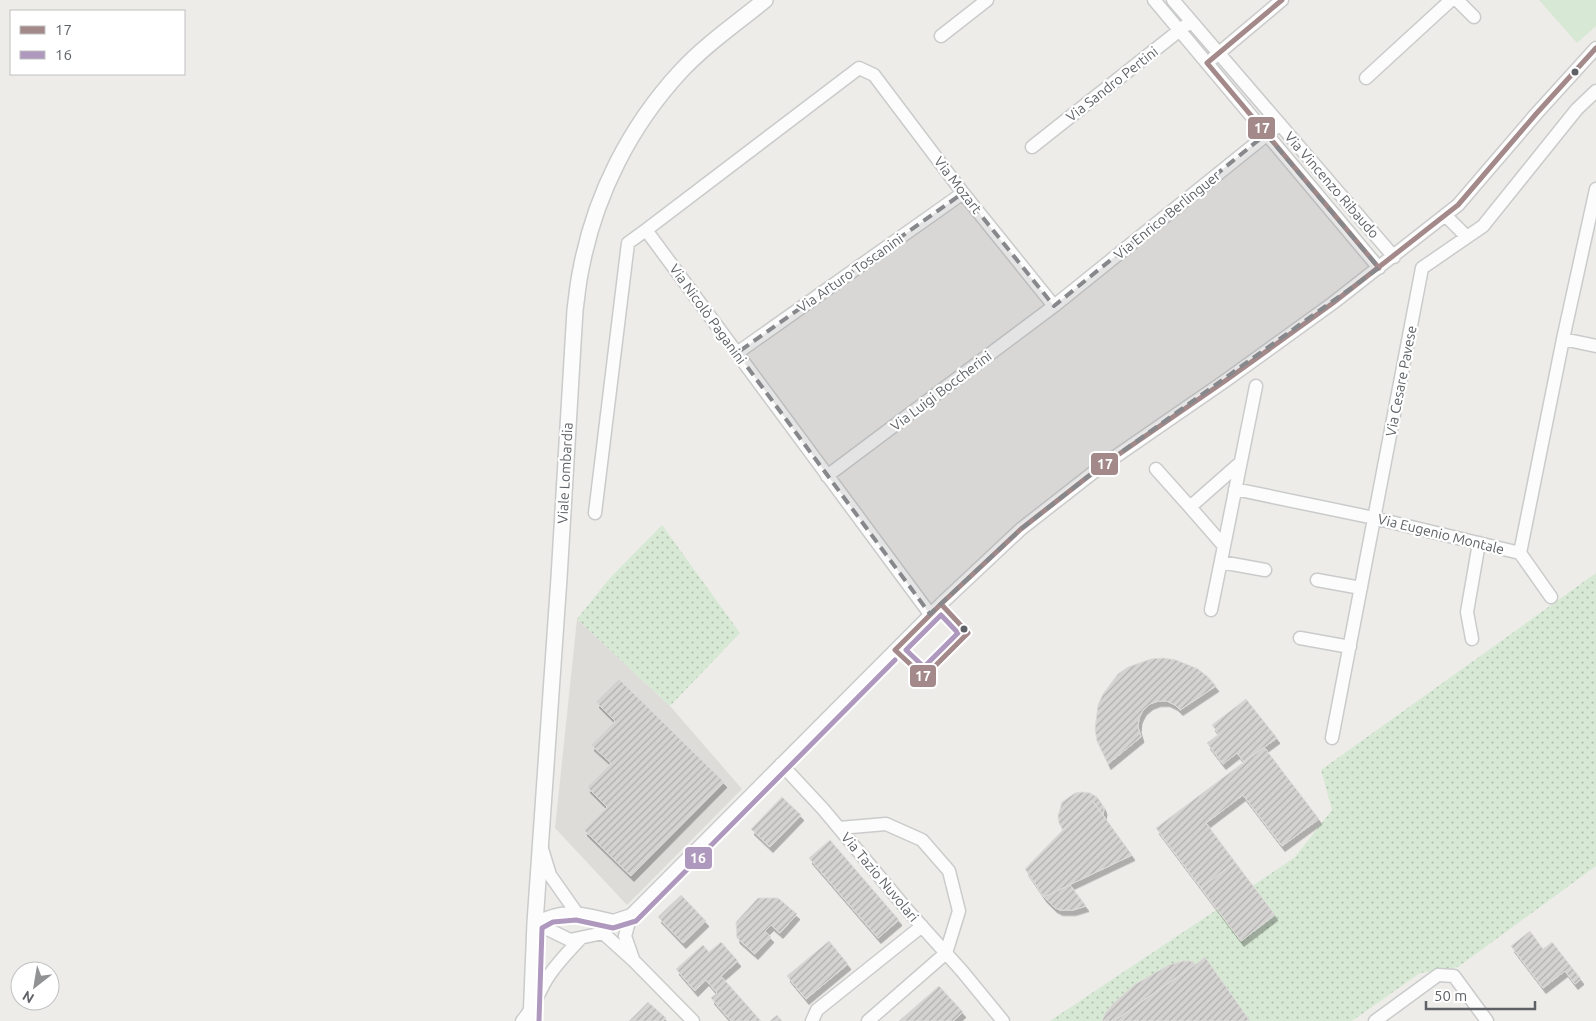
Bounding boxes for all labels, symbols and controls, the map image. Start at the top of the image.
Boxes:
legend [10,10,185,75]
text: 17 [55,21,72,38]
street label: Via Sandro Pertini [1063,43,1161,125]
text: 16 [55,46,72,63]
unlabelled marker [1570,67,1580,77]
line badge: 17 [1247,116,1276,140]
text: 17 [1254,120,1270,136]
street label: Via Vincenzo Ribaudo [1281,129,1383,241]
street label: Via Mozart [931,153,985,217]
street label: Via Enrico Berlinguer [1111,167,1224,263]
street label: Via Arturo Toscanini [794,230,906,316]
street label: Via Nicolò Paganini [666,261,750,367]
street label: Via Cesare Pavese [1382,324,1420,438]
street label: Via Luigi Boccherini [887,348,995,434]
street label: Viale Lombardia [554,422,576,524]
line badge: 17 [1090,452,1119,476]
text: 17 [1097,456,1113,472]
street label: Via Eugenio Montale [1376,511,1506,557]
unlabelled marker [959,624,969,634]
line badge: 17 [909,664,937,688]
text: 17 [915,668,931,684]
street label: Via Tazio Nuvolari [838,829,922,925]
line badge: 16 [684,846,713,870]
text: 16 [690,850,706,866]
north arrow [10,961,60,1011]
scale bar [1426,978,1535,1010]
text: 50 m [1434,987,1467,1004]
text: N [20,988,37,1007]

